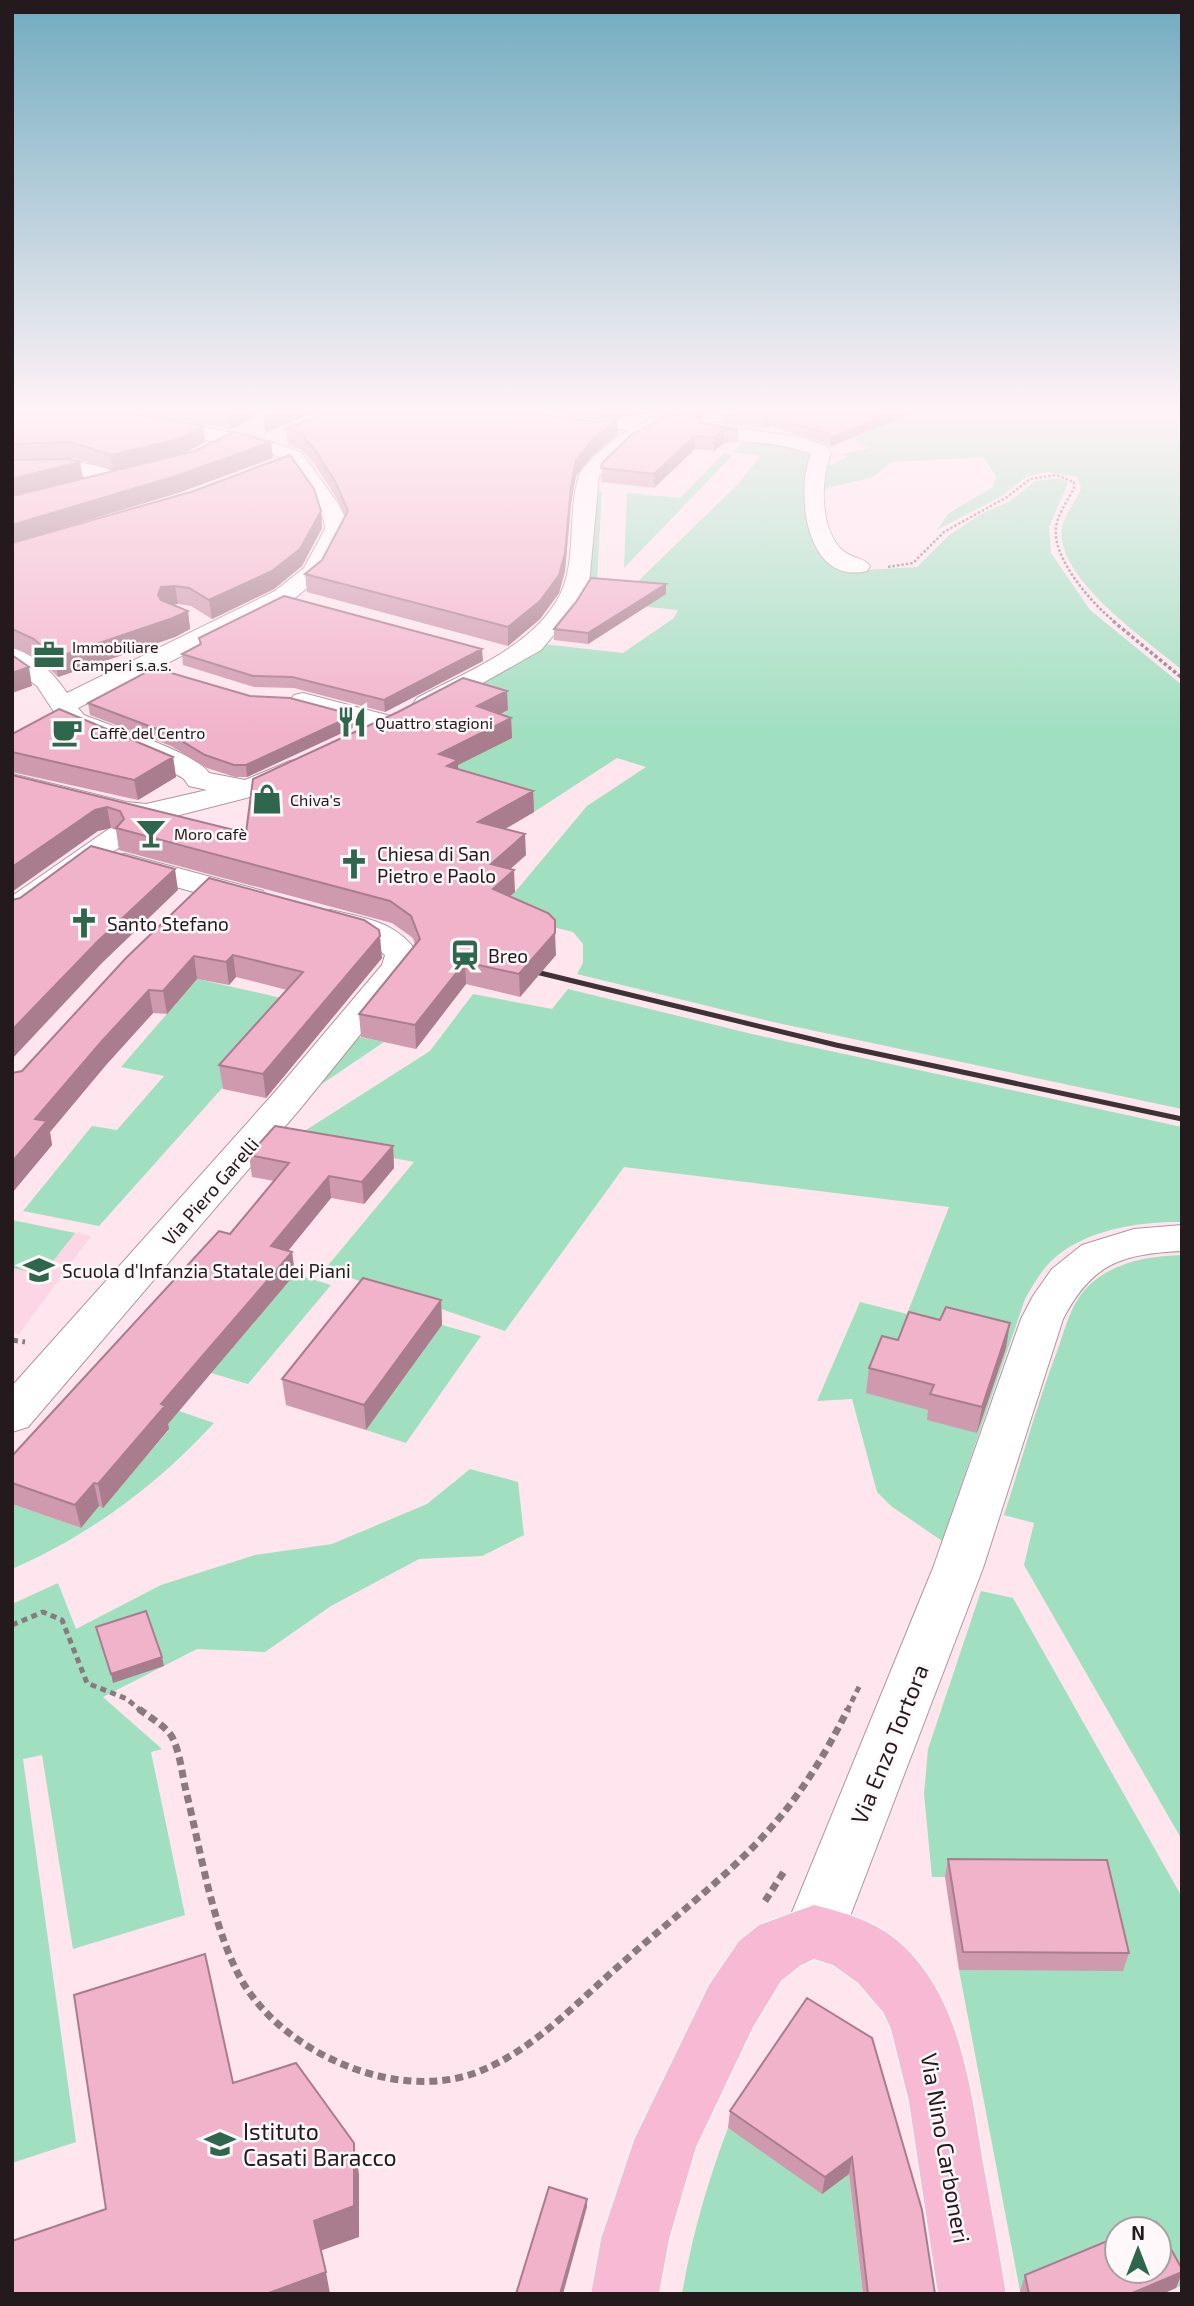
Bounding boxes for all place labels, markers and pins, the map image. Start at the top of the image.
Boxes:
place label: Immobiliare Camperi s.a.s. [72,637,172,674]
office icon: Immobiliare Camperi s.a.s. [32,638,66,672]
restaurant icon: Quattro stagioni [335,705,369,739]
place label: Quattro stagioni [375,713,493,733]
cafe icon: Caffè del Centro [50,715,84,749]
place label: Caffè del Centro [90,723,205,742]
shop icon: Chiva's [250,782,284,816]
place label: Chiva's [290,790,341,809]
bar icon: Moro cafè [134,816,168,850]
place label: Moro cafè [174,824,247,843]
place label: Chiesa di San Pietro e Paolo [377,842,496,887]
church icon: Chiesa di San Pietro e Paolo [337,847,371,881]
church icon: Santo Stefano [67,906,101,940]
place label: Santo Stefano [107,912,229,935]
station icon: Breo [448,938,482,972]
place label: Breo [488,944,528,967]
school or university icon: Scuola d'Infanzia Statale dei Piani [22,1253,56,1287]
place label: Scuola d'Infanzia Statale dei Piani [62,1259,351,1282]
place label: Istituto Casati Baracco [243,2117,397,2171]
school or university icon: Istituto Casati Baracco [203,2127,237,2161]

